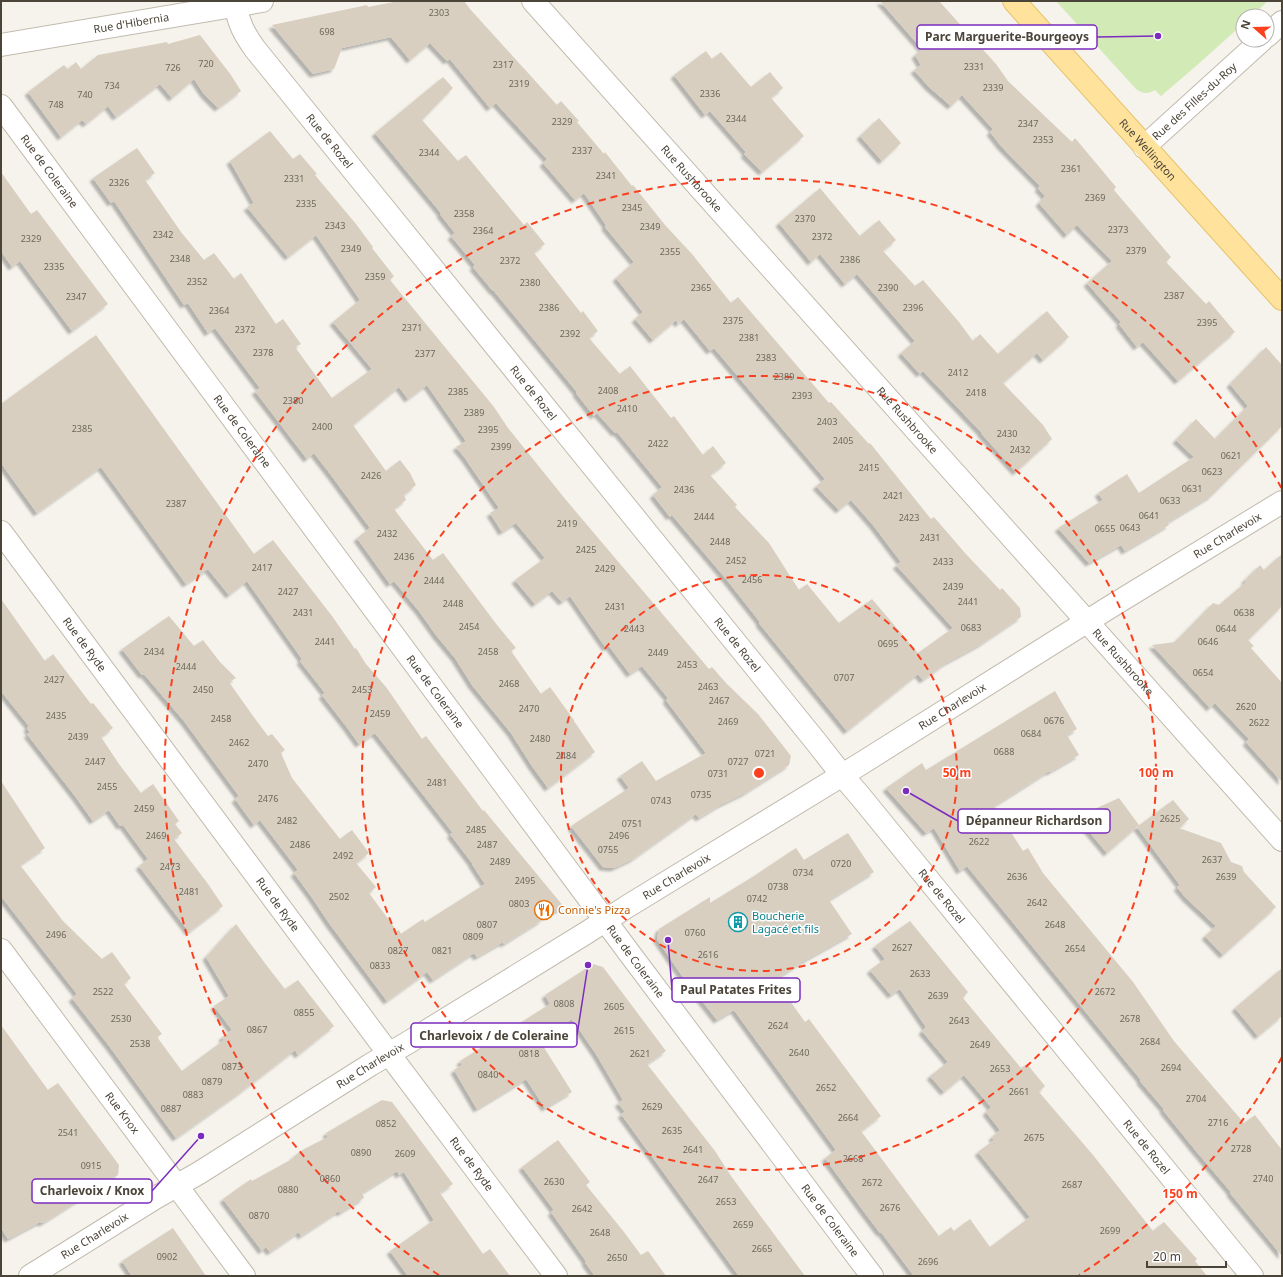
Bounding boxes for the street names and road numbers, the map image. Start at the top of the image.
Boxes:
street label: Rue d'Hibernia [92,9,170,36]
street label: Rue des Filles-du-Roy [1149,58,1240,143]
street label: Rue de Rozel [303,110,357,171]
street label: Rue Wellington [1116,115,1180,184]
street label: Rue de Coleraine [18,131,82,210]
street label: Rue Rushbrooke [658,142,726,215]
street label: Rue de Rozel [507,362,561,423]
street label: Rue Rushbrooke [874,383,942,457]
street label: Rue de Coleraine [211,391,275,471]
street label: Rue Charlevoix [1190,508,1264,561]
street label: Rue de Ryde [60,614,110,674]
street label: Rue de Rozel [711,614,764,675]
street label: Rue Rushbrooke [1090,625,1157,698]
street label: Rue de Coleraine [404,652,468,731]
street label: Rue Charlevoix [915,679,989,733]
street label: Rue Charlevoix [639,849,713,902]
street label: Rue de Rozel [915,865,969,926]
street label: Rue de Ryde [253,874,303,934]
street label: Rue de Coleraine [604,921,668,1001]
street label: Rue Charlevoix [333,1039,407,1092]
street label: Rue Knox [102,1088,143,1137]
street label: Rue de Rozel [1120,1116,1174,1177]
street label: Rue de Ryde [447,1134,497,1194]
street label: Rue de Coleraine [798,1181,863,1260]
street label: Rue Charlevoix [58,1209,131,1262]

